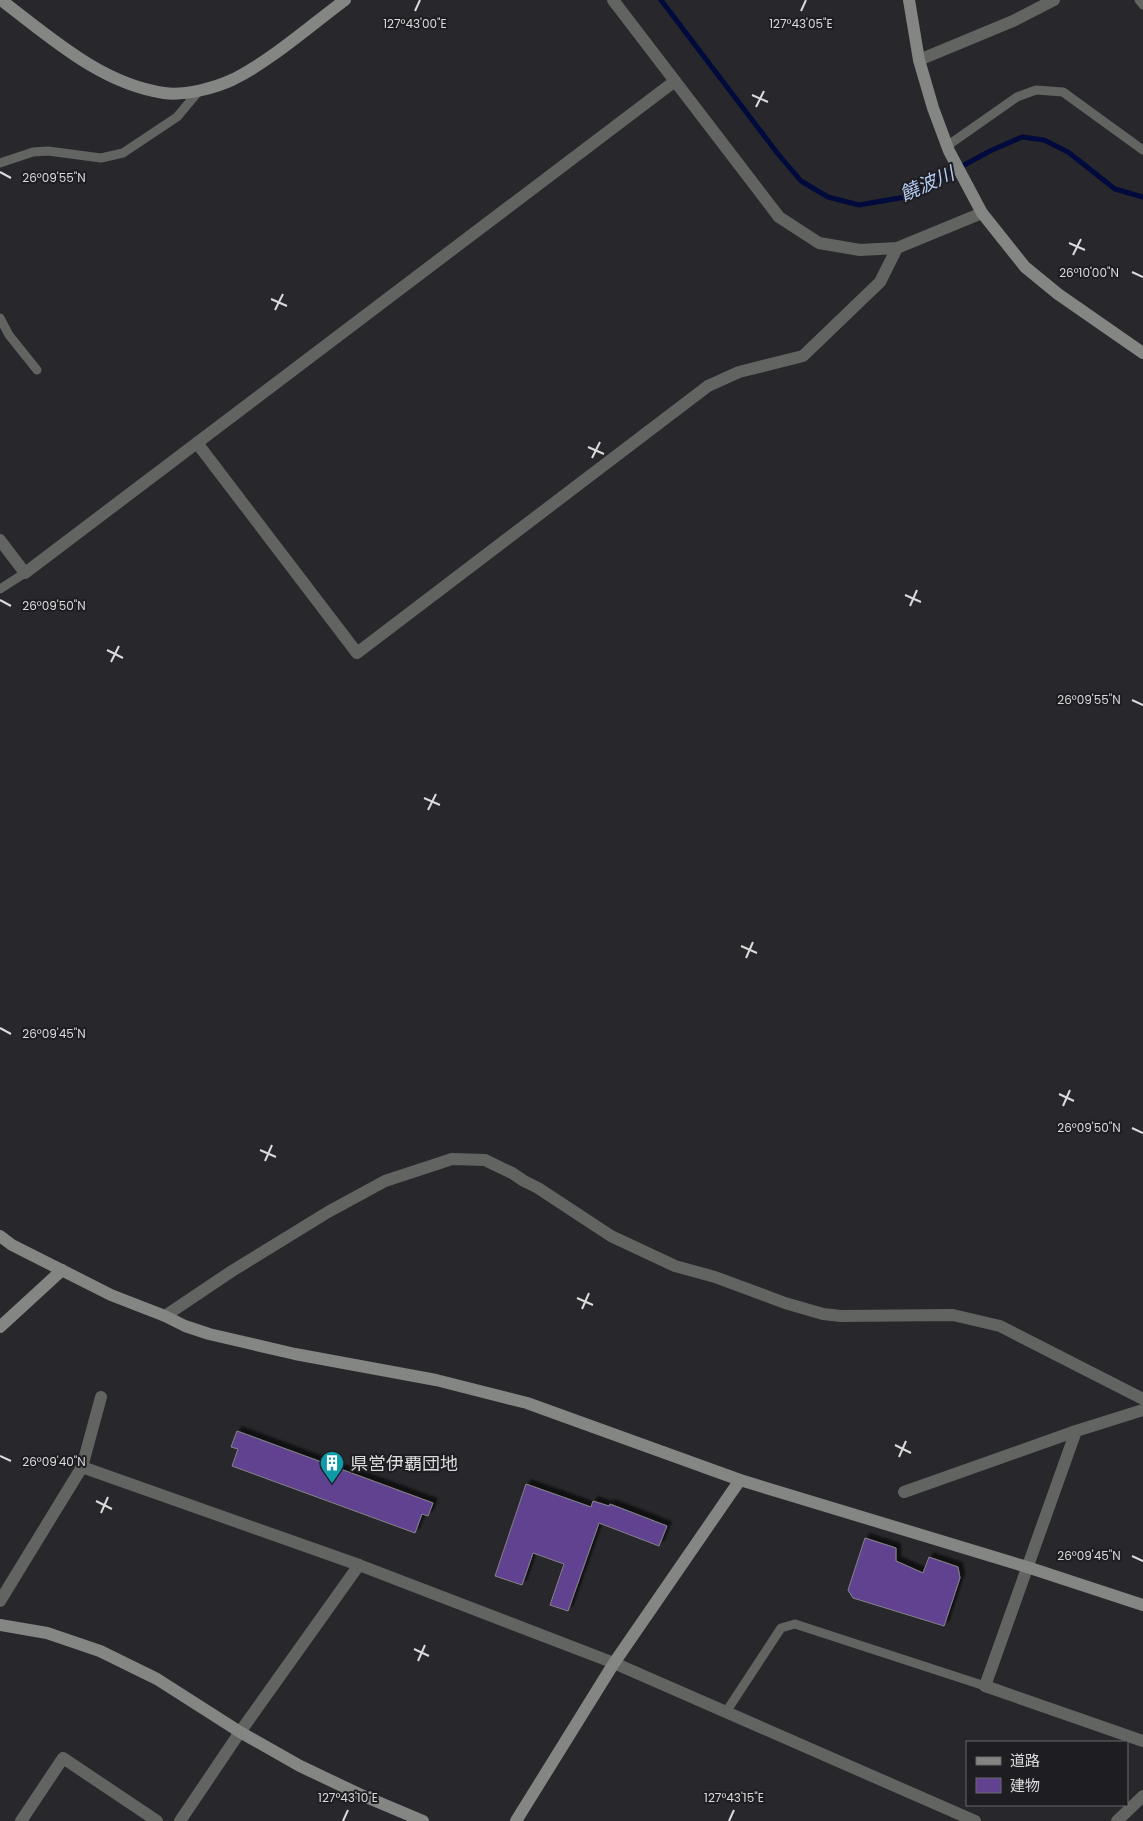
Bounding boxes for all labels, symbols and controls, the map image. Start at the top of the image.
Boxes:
text: 127°43'00"E [383,15,447,32]
text: 127°43'05"E [769,15,833,32]
water label: 饒波川 [895,159,960,208]
text: 26°09'55"N [22,169,86,186]
text: 26°10'00"N [1059,264,1119,281]
text: 26°09'50"N [22,597,86,614]
text: 26°09'55"N [1057,691,1121,708]
text: 26°09'45"N [22,1025,86,1042]
text: 26°09'50"N [1057,1119,1121,1136]
building icon: 県営伊覇団地 [319,1450,345,1484]
place label: 県営伊覇団地 [350,1451,458,1476]
text: 26°09'40"N [22,1453,86,1470]
text: 26°09'45"N [1057,1547,1121,1564]
legend [966,1741,1128,1806]
text: 道路 [1010,1750,1040,1771]
text: 建物 [1010,1775,1040,1796]
text: 127°43'10"E [318,1789,378,1806]
text: 127°43'15"E [704,1789,764,1806]

